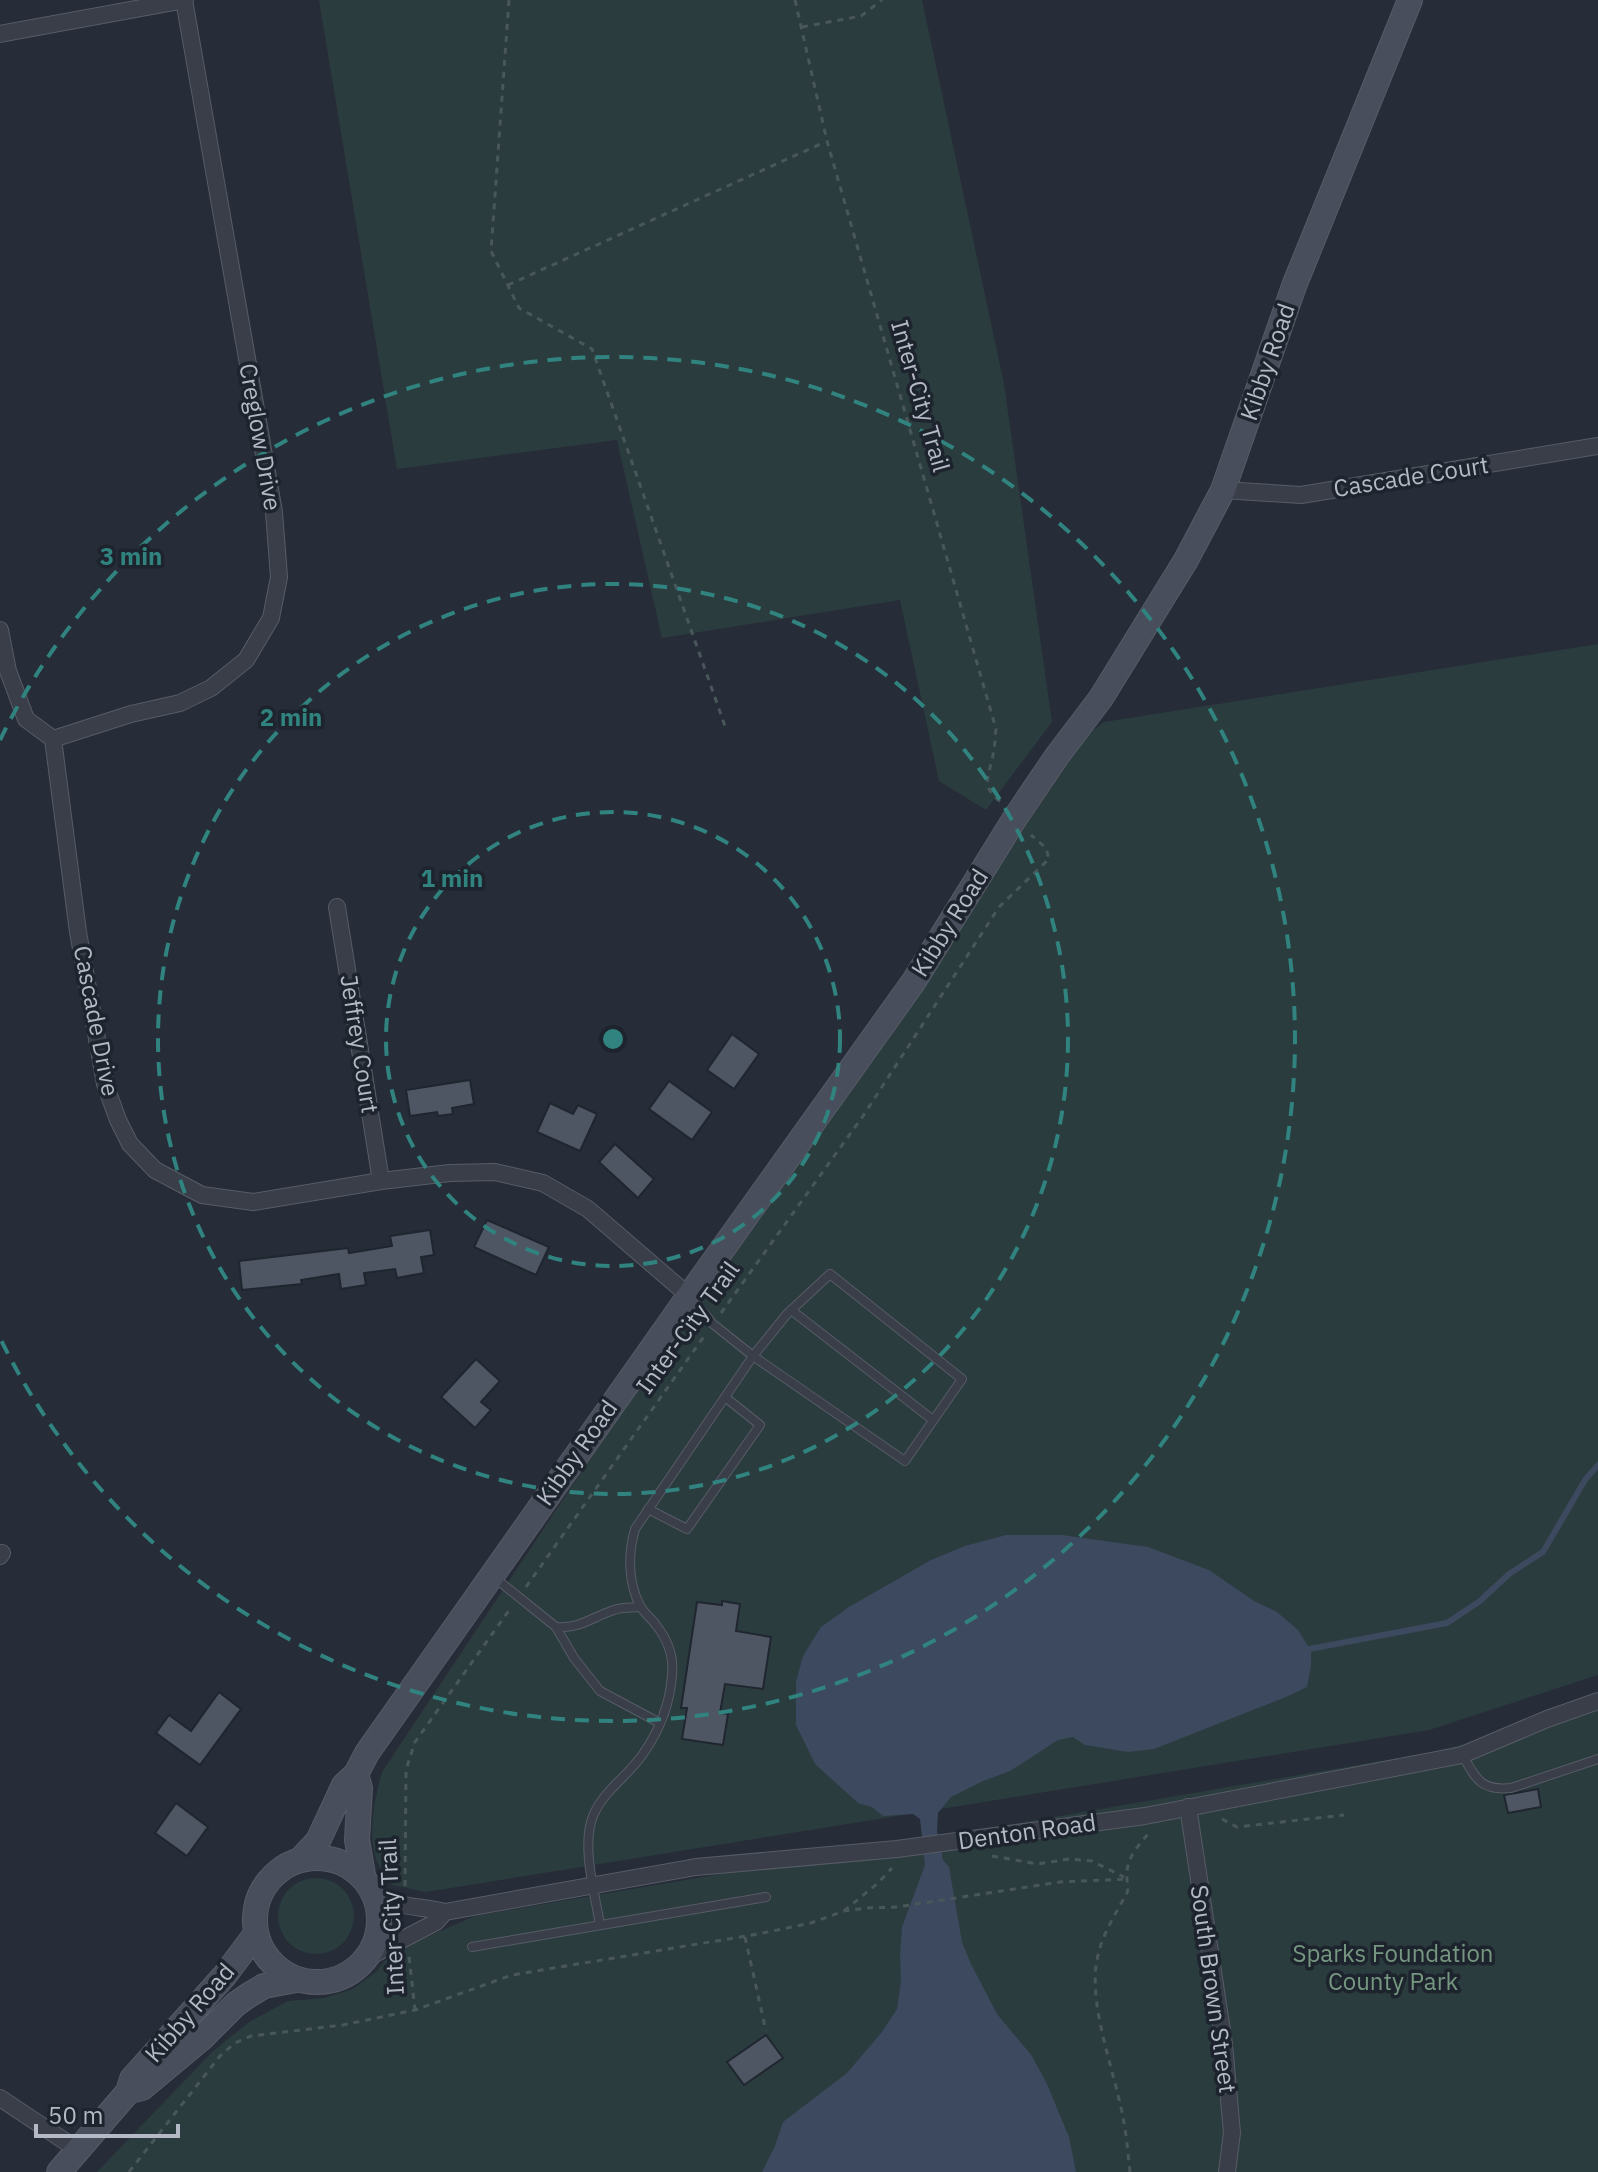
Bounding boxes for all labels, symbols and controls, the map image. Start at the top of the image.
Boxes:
street label: Kibby Road [1232,299,1302,424]
street label: Inter-City Trail [884,316,958,475]
street label: Creglow Drive [232,361,290,513]
street label: Cascade Court [1331,448,1491,504]
text: 3 min [100,540,162,572]
text: 2 min [260,701,322,733]
text: 1 min [421,862,483,894]
street label: Kibby Road [903,862,995,983]
street label: Cascade Drive [67,943,127,1099]
street label: Jeffrey Court [333,972,387,1115]
centre of rings [599,1025,627,1053]
street label: Inter-City Trail [628,1255,746,1400]
street label: Kibby Road [528,1393,624,1511]
street label: Denton Road [956,1805,1098,1857]
street label: Inter-City Trail [371,1838,411,1996]
street label: South Brown Street [1184,1883,1244,2095]
park label: Sparks Foundation County Park [1293,1937,1494,1997]
street label: Kibby Road [137,1956,241,2069]
scale bar [36,2088,178,2138]
text: 50 m [48,2099,103,2131]

